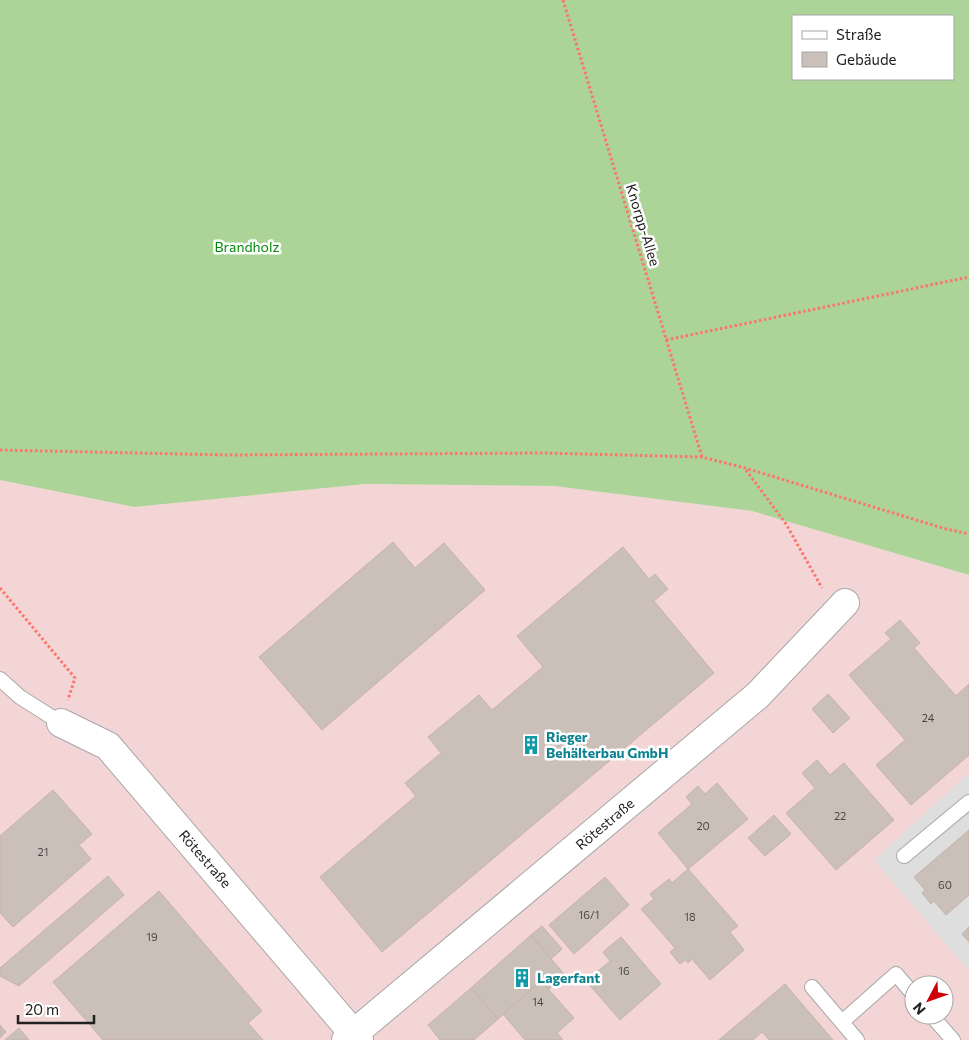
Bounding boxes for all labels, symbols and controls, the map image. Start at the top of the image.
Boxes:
legend [792,15,954,80]
text: Straße [836,25,882,43]
text: Gebäude [836,50,897,68]
street label: Knorpp-Allee [623,182,664,268]
park label: Brandholz [215,238,279,255]
house number: 24 [922,711,935,724]
place label: Rieger Behälterbau GmbH [546,728,668,761]
building icon: Rieger Behälterbau GmbH [520,734,542,756]
street label: Rötestraße [572,794,637,853]
house number: 22 [834,809,846,822]
house number: 20 [696,819,710,832]
street label: Rötestraße [176,826,235,891]
house number: 21 [38,845,48,858]
house number: 60 [938,878,952,891]
house number: 16/1 [579,908,599,921]
house number: 18 [684,910,696,923]
house number: 19 [146,930,158,943]
house number: 16 [618,964,630,977]
building icon: Lagerfant [511,967,533,989]
place label: Lagerfant [537,969,600,986]
north arrow [904,975,954,1025]
scale bar [18,992,94,1024]
house number: 14 [532,995,544,1008]
text: N [909,999,929,1018]
text: 20 m [25,1000,59,1018]

